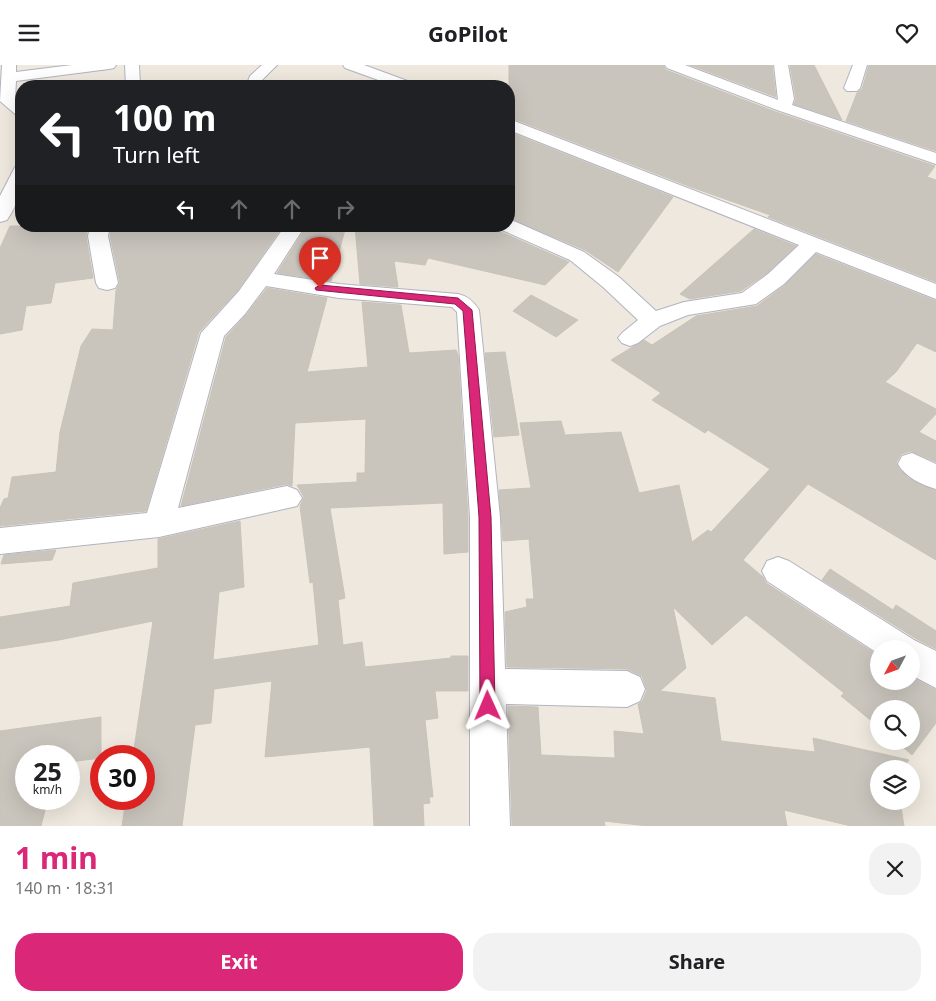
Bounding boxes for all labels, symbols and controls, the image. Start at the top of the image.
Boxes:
text: GoPilot [428,18,508,48]
icon: menu [15,19,43,47]
icon: heart [893,19,921,47]
text: 100 m [113,94,216,141]
icon: left [30,100,95,165]
text: Turn left [113,139,200,169]
icon: left [172,195,200,223]
icon: ahead [225,195,253,223]
icon: ahead [278,195,306,223]
icon: right [331,195,359,223]
pin [299,237,341,288]
icon: arrive [306,244,334,272]
north arrow [870,640,920,690]
map controls [870,640,920,810]
position arrow [461,679,513,731]
button: search [870,700,920,750]
speed limit sign: 30 [90,745,155,810]
text: 25 [33,754,62,788]
button: layers [870,760,920,810]
text: km/h [33,781,62,798]
text: 1 min [15,837,98,878]
button: close [869,843,921,895]
text: 140 m · 18:31 [15,877,115,899]
button: Exit [15,933,463,991]
button: Share [473,933,921,991]

